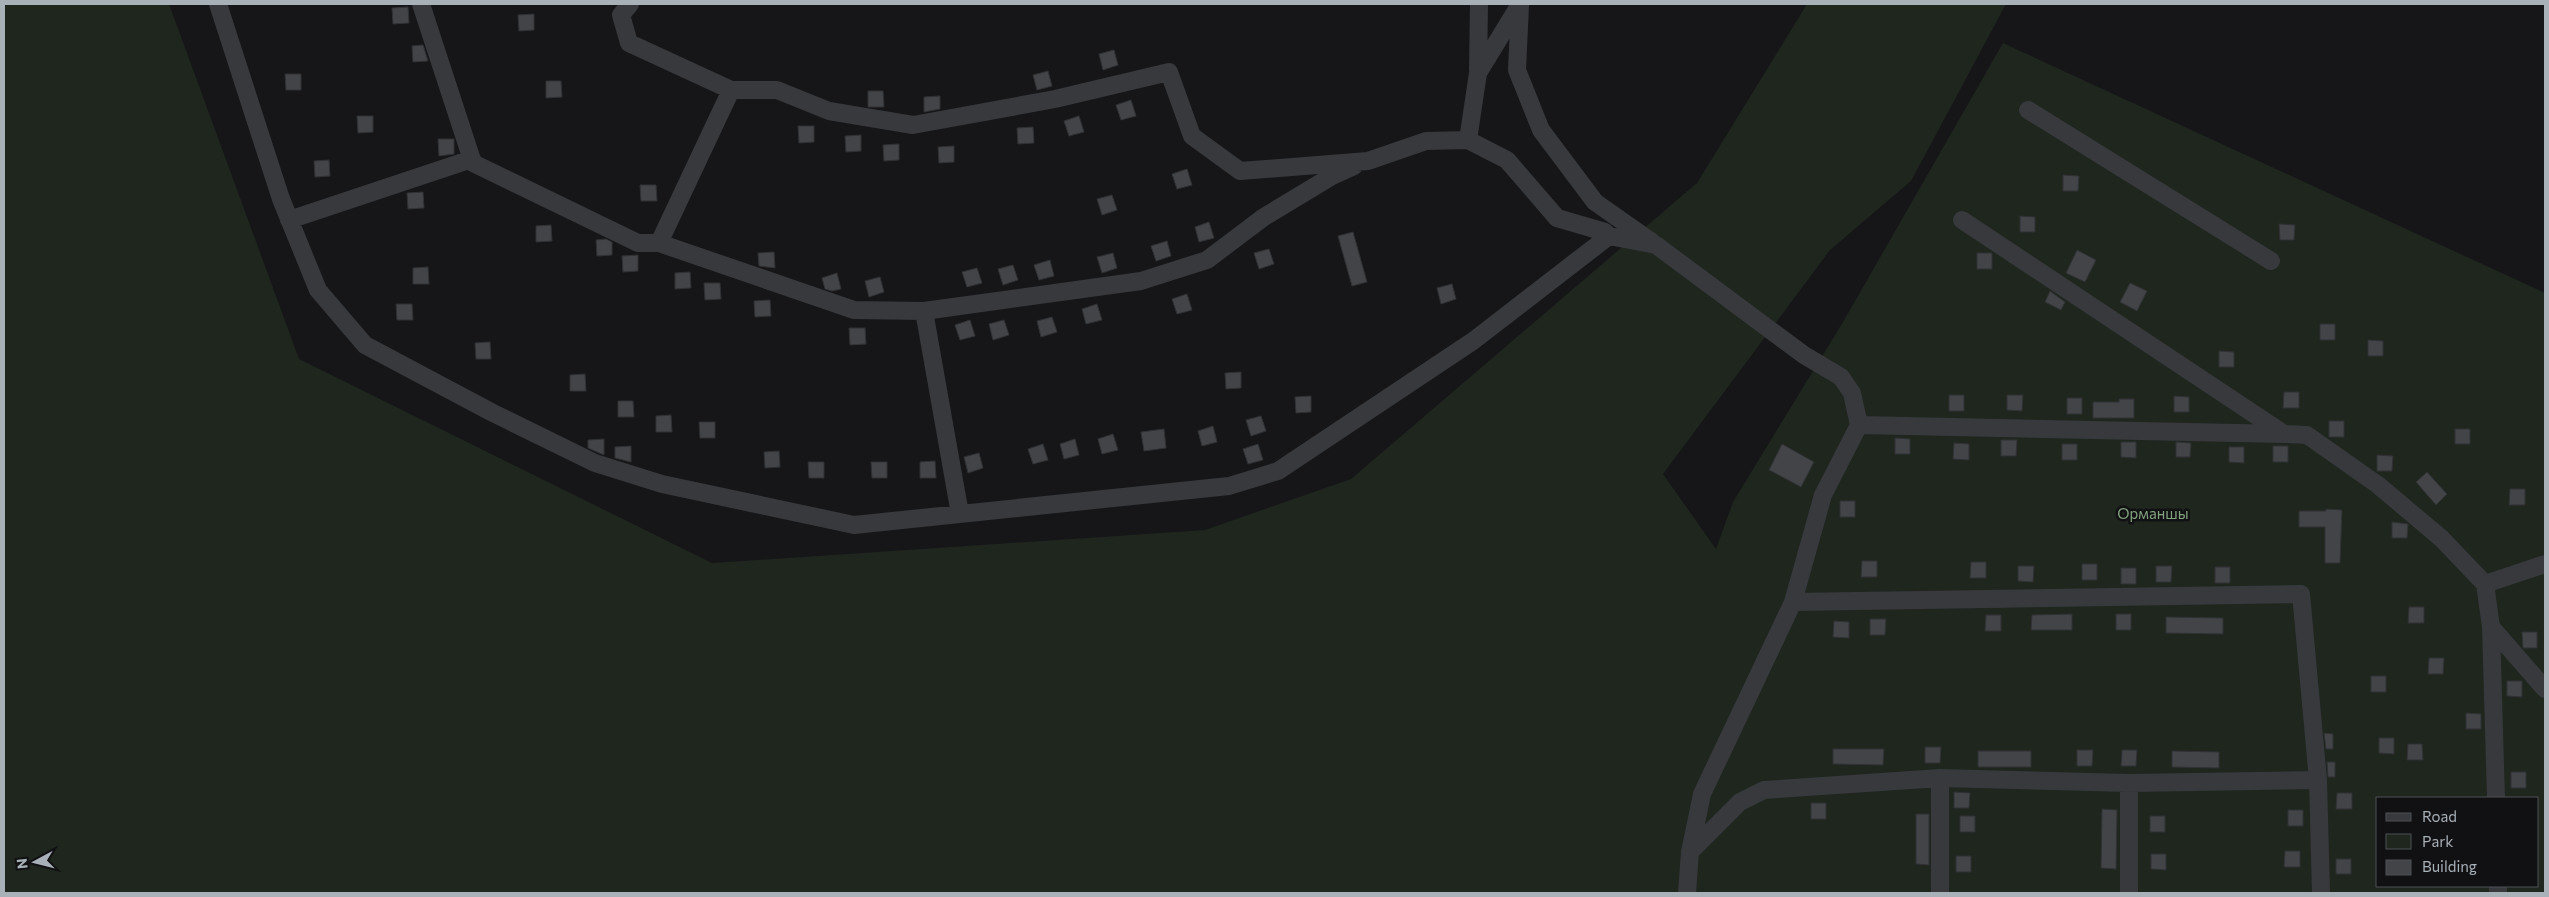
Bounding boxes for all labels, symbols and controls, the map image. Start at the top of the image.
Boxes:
park label: Орманшы [2117,504,2189,522]
legend [2376,797,2539,887]
text: Road [2422,807,2457,825]
text: Park [2422,832,2453,850]
north arrow [10,837,60,887]
text: N [13,857,31,870]
text: Building [2422,857,2477,875]

